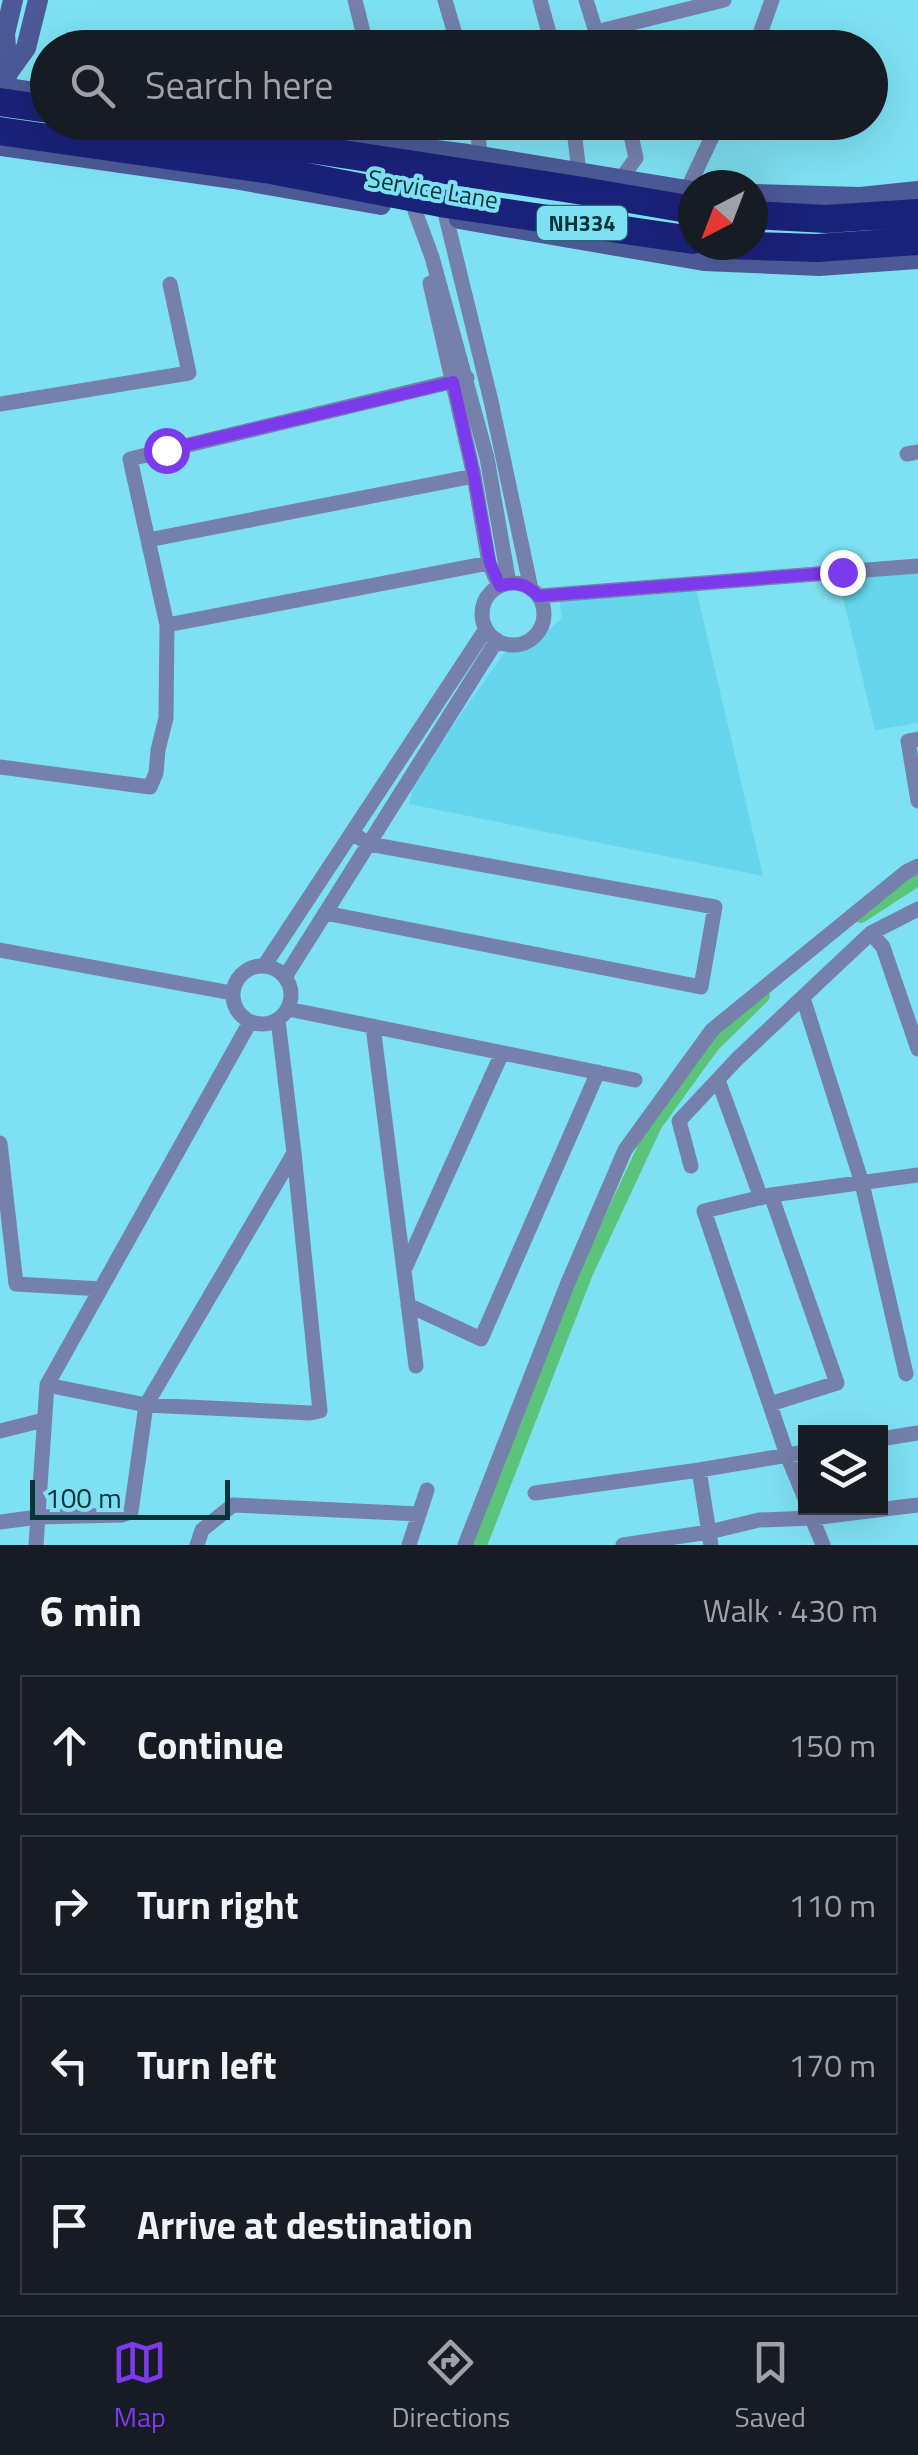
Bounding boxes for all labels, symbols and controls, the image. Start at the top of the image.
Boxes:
search box [30,30,888,140]
text: Search here [145,56,333,114]
icon: search [65,58,120,113]
street label: Service Lane [365,159,501,219]
north arrow [678,170,768,260]
road number: NH334 [537,206,627,240]
route start [144,428,190,474]
route end [820,550,866,596]
map controls [798,1425,888,1515]
button: layers [798,1425,888,1515]
scale bar [30,1475,230,1520]
text: 100 m [45,1476,122,1519]
text: 6 min [40,1578,142,1642]
text: Walk · 430 m [703,1586,878,1634]
text: Continue [137,1716,284,1774]
icon: ahead [42,1718,97,1773]
text: 150 m [788,1721,876,1769]
text: Turn right [137,1876,299,1934]
icon: right [42,1878,97,1933]
text: 110 m [788,1881,876,1929]
text: Turn left [137,2036,277,2094]
icon: left [42,2038,97,2093]
text: 170 m [788,2041,876,2089]
text: Arrive at destination [137,2196,473,2254]
icon: arrive [42,2198,97,2253]
tab: Map [112,2335,167,2438]
tab: Directions [391,2335,510,2438]
tab: Saved [735,2335,806,2438]

